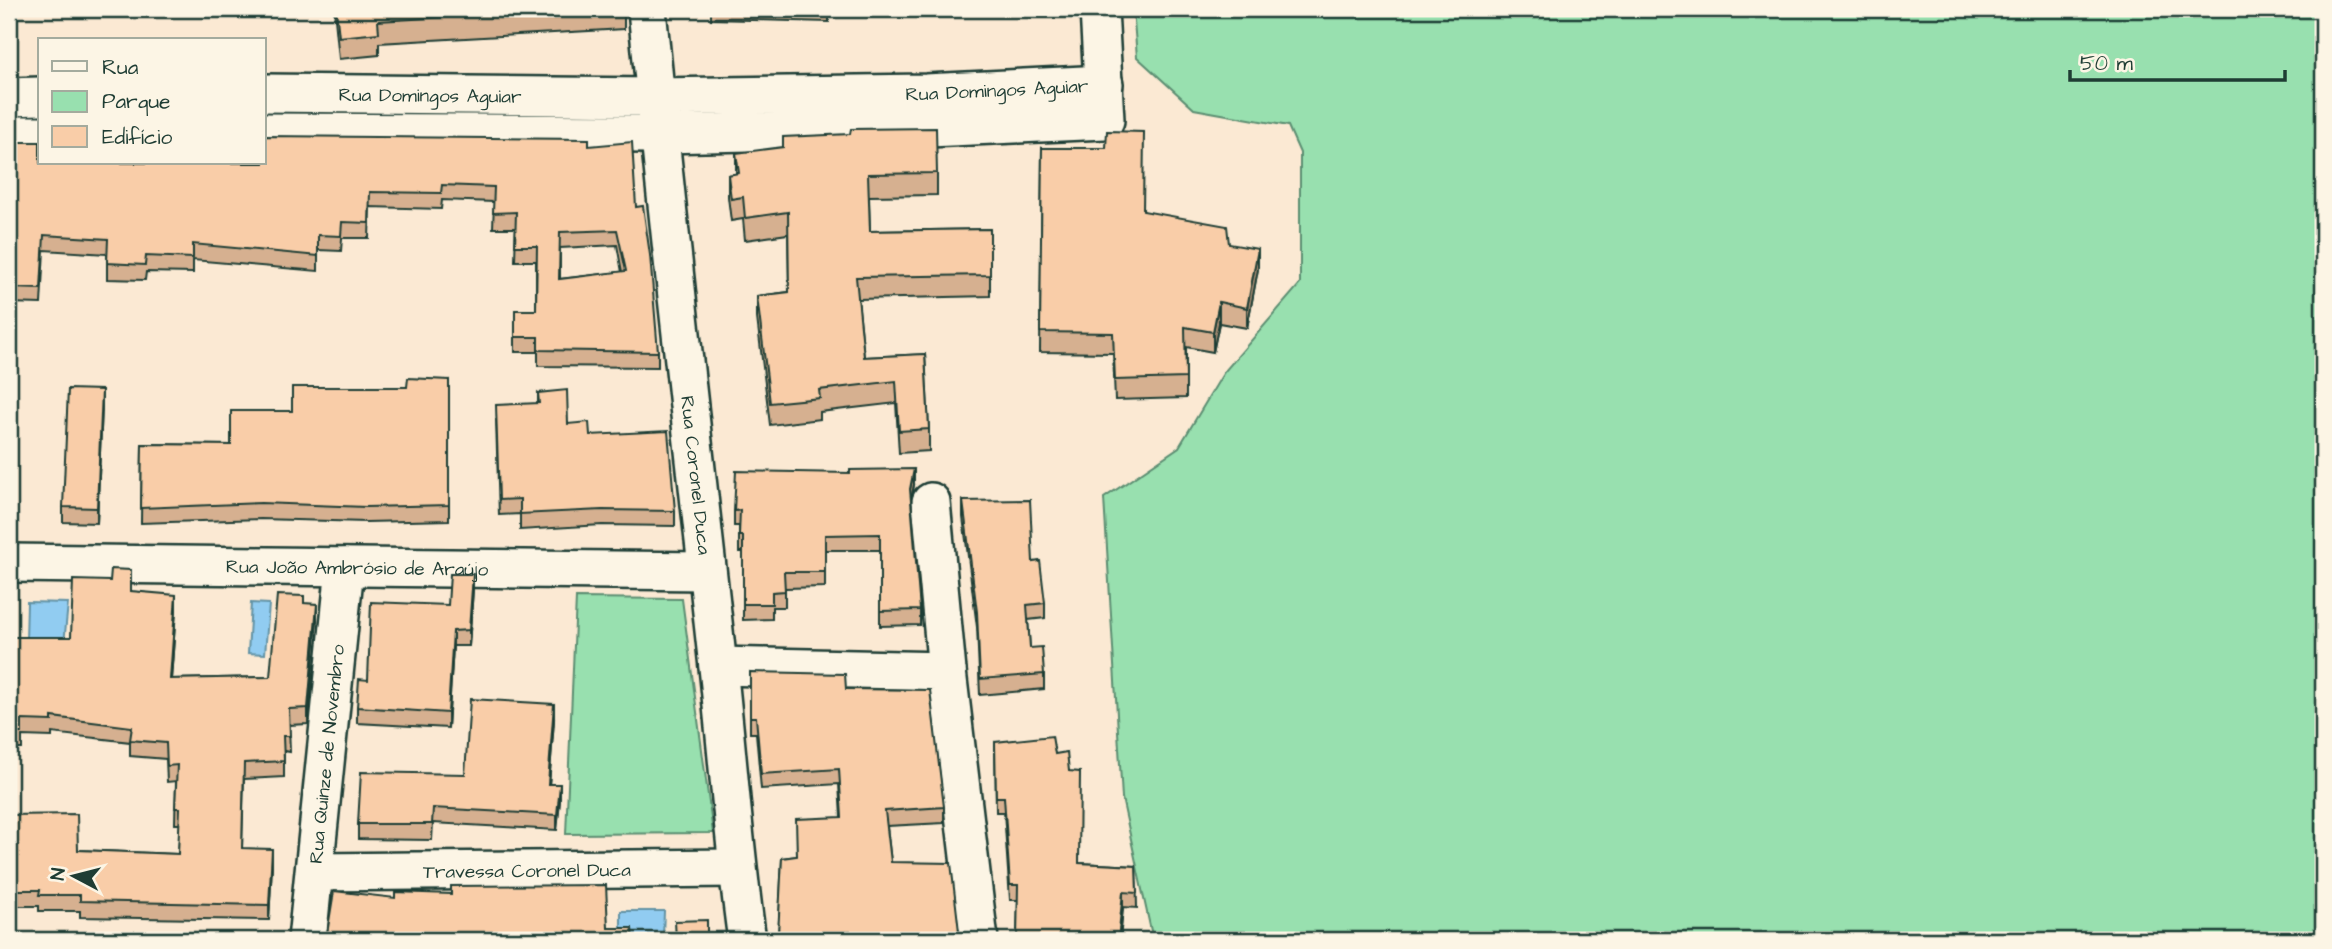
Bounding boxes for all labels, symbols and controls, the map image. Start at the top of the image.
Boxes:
legend [38,38,266,164]
scale bar [2070,38,2285,82]
text: 50 m [2080,49,2134,78]
text: Rua [102,53,139,82]
street label: Rua Domingos Aguiar [905,73,1090,108]
street label: Rua Domingos Aguiar [338,82,522,111]
text: Parque [102,87,170,116]
text: Edifício [102,123,172,152]
street label: Rua Coronel Duca [673,394,718,557]
street label: Rua João Ambrósio de Araújo [226,553,489,584]
street label: Rua Quinze de Novembro [303,643,352,865]
north arrow [38,841,108,911]
street label: Travessa Coronel Duca [423,857,631,886]
text: N [44,866,73,882]

